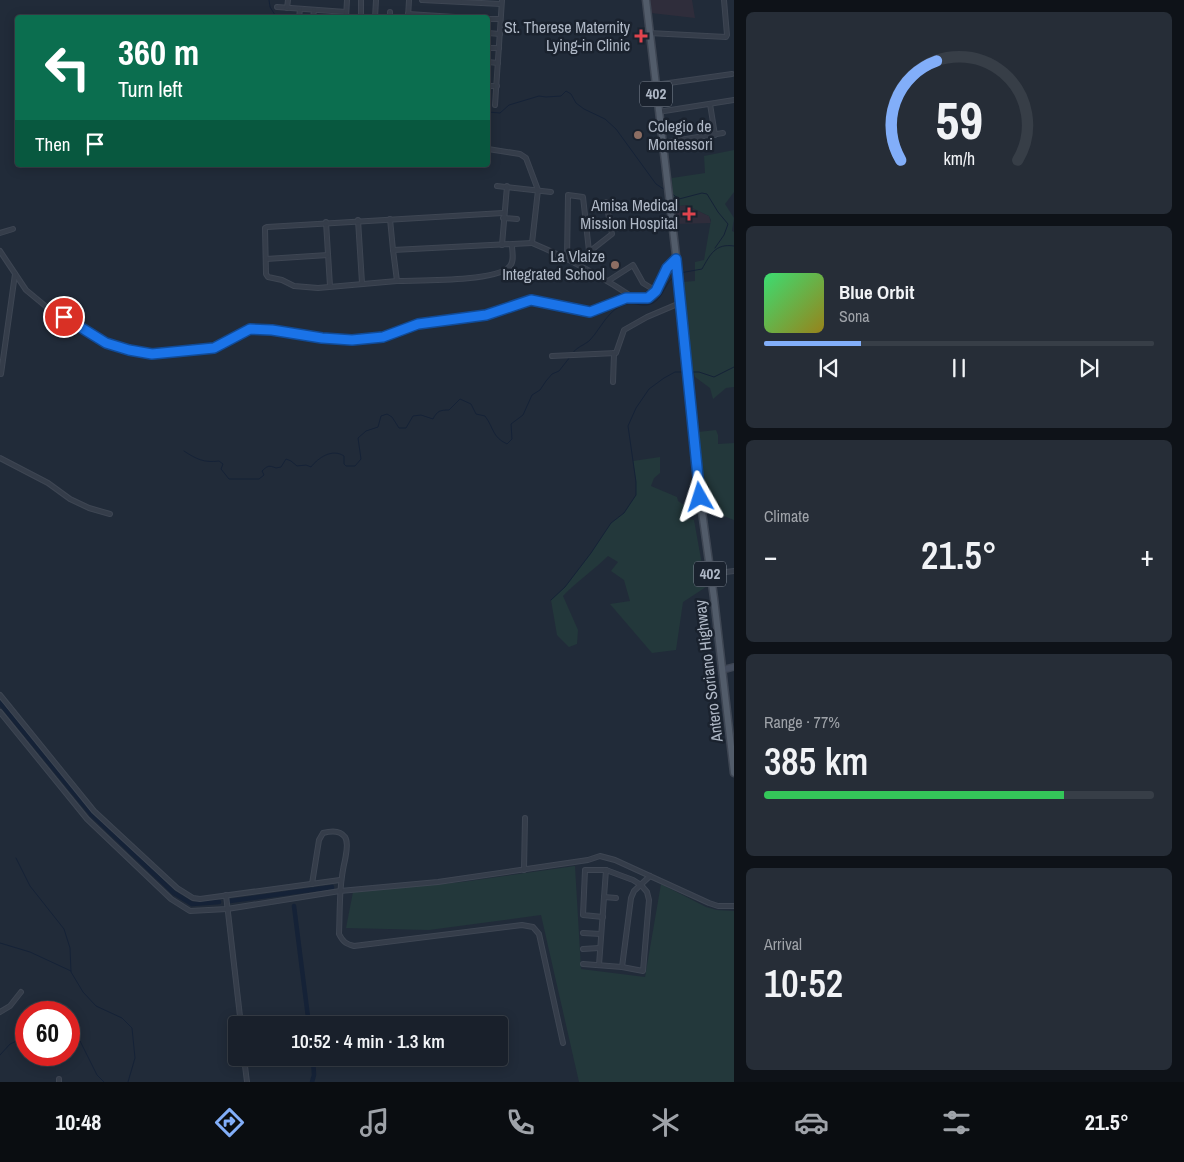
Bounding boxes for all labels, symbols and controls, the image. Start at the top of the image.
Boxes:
place label: St. Therese Maternity Lying-in Clinic [504,16,630,56]
text: 360 m [118,29,199,76]
marker: St. Therese Maternity Lying-in Clinic [634,29,648,43]
icon: left [35,35,100,100]
text: Turn left [118,74,183,104]
road number: 402 [640,82,672,106]
text: 59 [935,85,983,155]
place label: Colegio de Montessori [648,115,713,155]
marker: Colegio de Montessori [632,129,644,141]
icon: arrive [81,130,109,158]
text: Then [35,131,71,157]
text: km/h [943,147,975,171]
place label: Amisa Medical Mission Hospital [580,194,678,234]
marker: Amisa Medical Mission Hospital [682,207,696,221]
place label: La Vlaize Integrated School [502,245,605,285]
marker: La Vlaize Integrated School [609,259,621,271]
text: Blue Orbit [839,279,914,305]
pin [43,296,85,338]
icon: arrive [50,303,78,331]
text: Sona [839,305,870,327]
icon: previous [815,354,843,382]
icon: pause [945,354,973,382]
icon: next [1075,354,1103,382]
position arrow [673,470,725,522]
text: Climate [764,505,809,527]
text: 21.5° [921,530,997,581]
text: − [764,537,777,575]
text: + [1141,537,1154,575]
road number: 402 [694,562,726,586]
street label: Antero Soriano Highway [688,598,728,744]
text: Range · 77% [764,711,840,733]
text: 385 km [764,736,868,787]
text: Arrival [764,933,802,955]
text: 10:52 [764,958,843,1009]
speed limit sign: 60 [15,1001,80,1066]
text: 10:52 · 4 min · 1.3 km [291,1028,445,1054]
icon: directions [212,1105,247,1140]
icon: music [357,1105,392,1140]
icon: phone [503,1105,538,1140]
icon: climate [648,1105,683,1140]
icon: car [794,1105,829,1140]
icon: filters [939,1105,974,1140]
text: 10:48 [55,1107,101,1137]
text: 21.5° [1085,1107,1129,1137]

